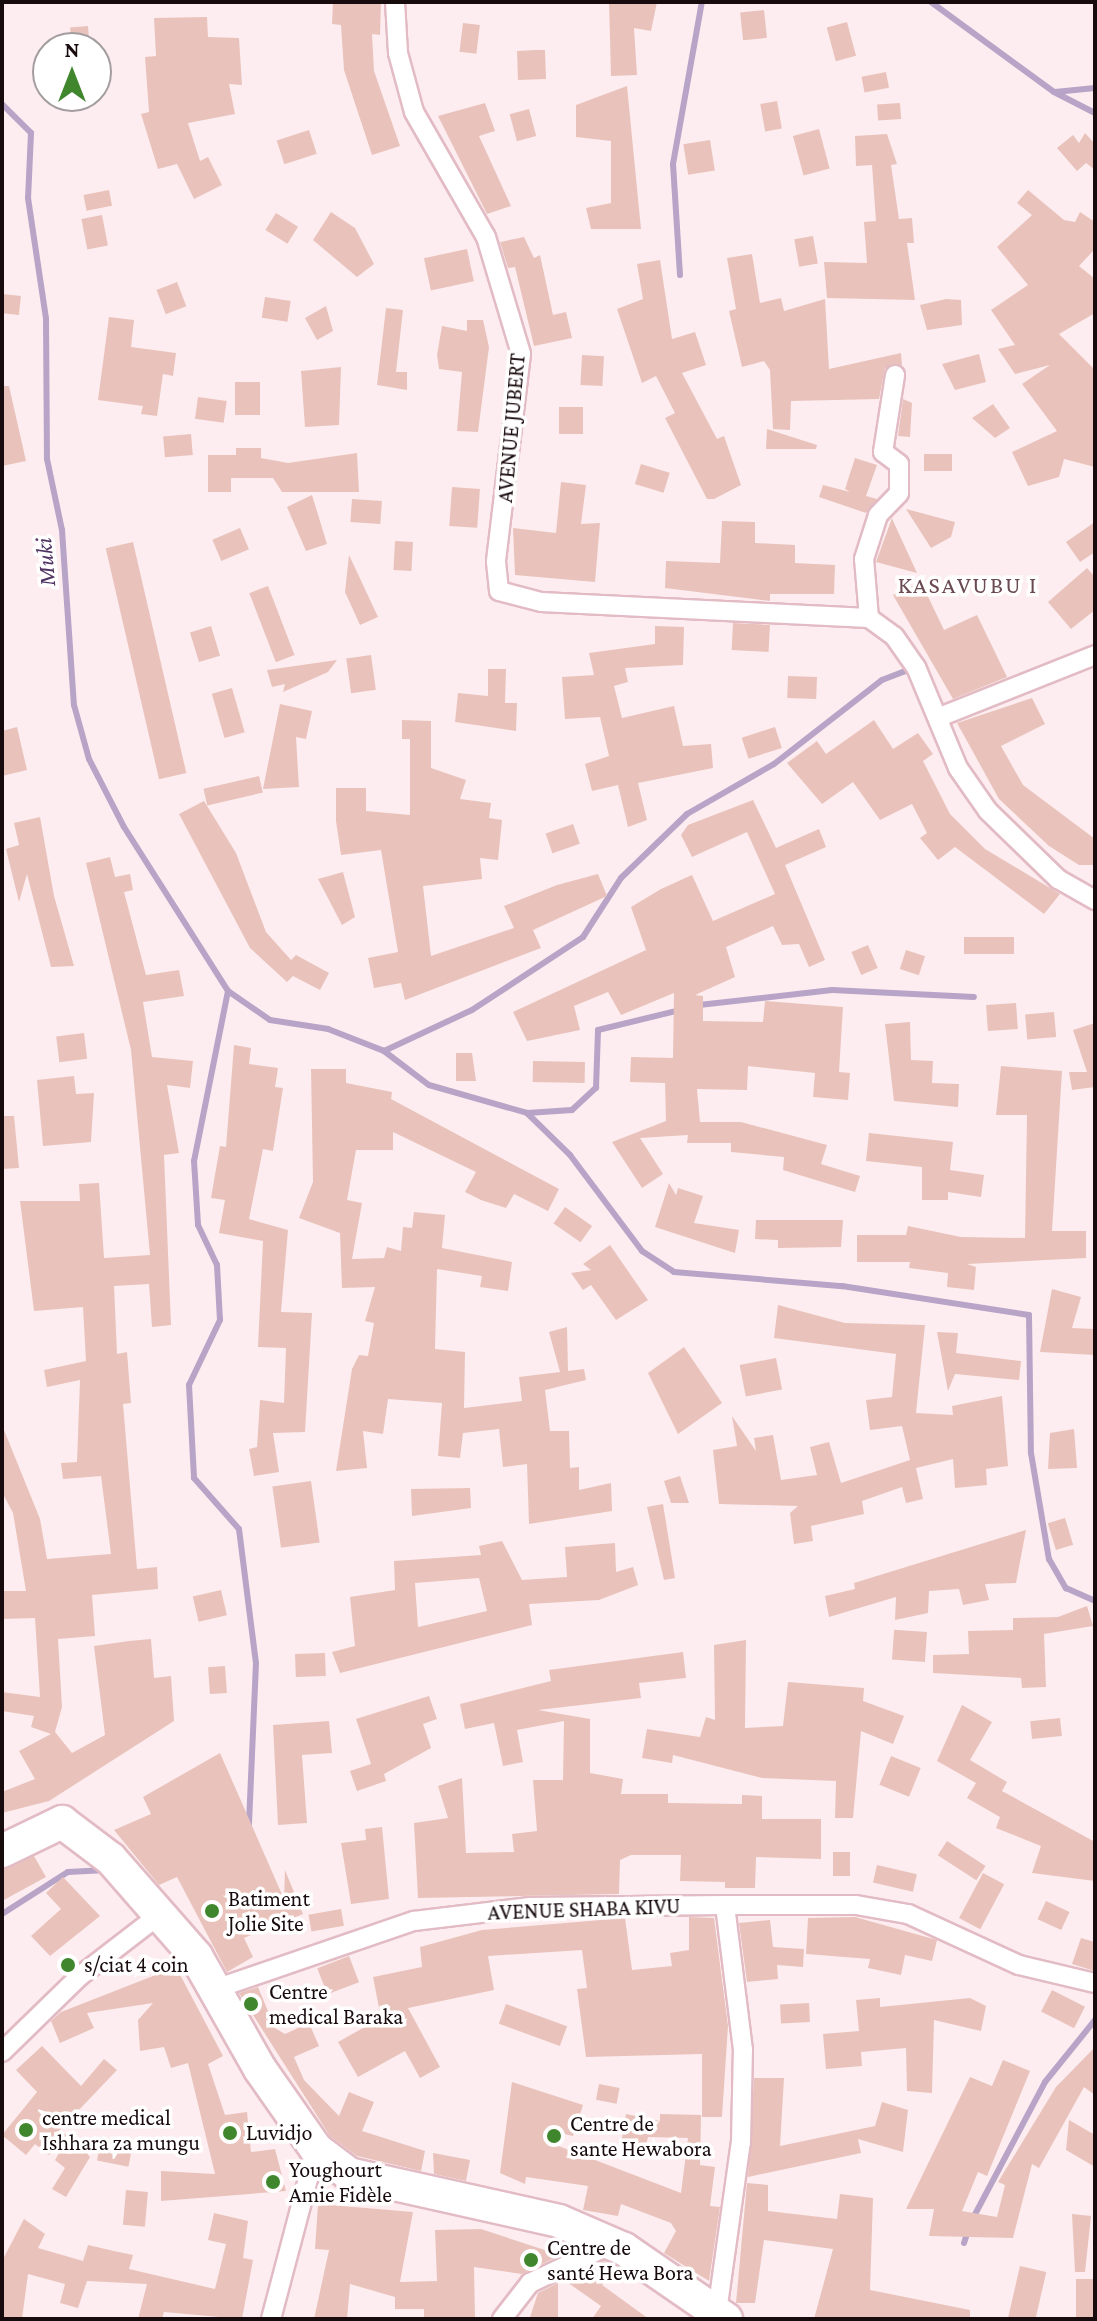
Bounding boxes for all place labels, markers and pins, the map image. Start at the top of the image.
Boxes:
place label: Batiment Jolie Site [228,1885,310,1936]
marker: Batiment Jolie Site [203,1902,221,1920]
place label: s/ciat 4 coin [84,1952,189,1978]
marker: s/ciat 4 coin [59,1956,77,1974]
place label: Centre medical Baraka [269,1978,403,2030]
marker: Centre medical Baraka [240,1993,262,2015]
place label: centre medical Ishhara za mungu [42,2104,200,2156]
place label: Centre de sante Hewabora [570,2110,712,2162]
place label: Luvidjo [246,2120,312,2146]
marker: centre medical Ishhara za mungu [17,2121,35,2139]
marker: Luvidjo [221,2124,239,2142]
marker: Centre de sante Hewabora [545,2127,563,2145]
place label: Youghourt Amie Fidèle [289,2156,392,2208]
marker: Youghourt Amie Fidèle [264,2173,282,2191]
place label: Centre de santé Hewa Bora [547,2234,693,2286]
marker: Centre de santé Hewa Bora [522,2251,540,2269]

